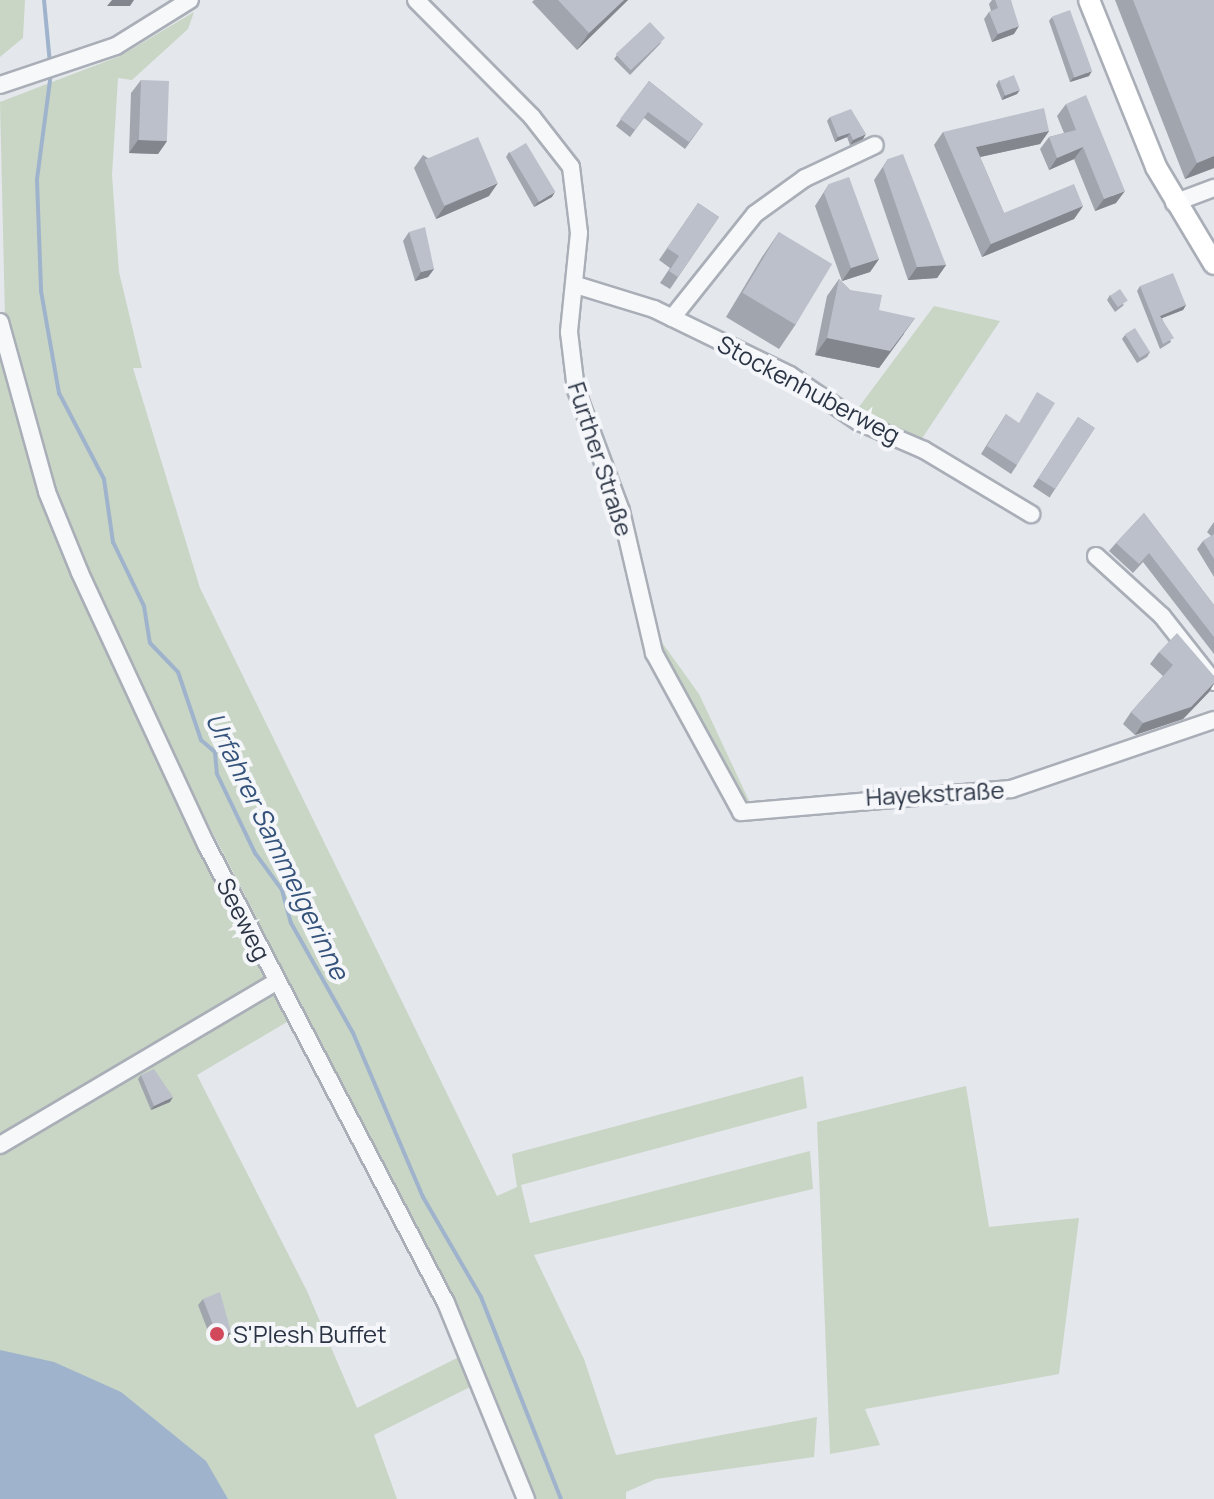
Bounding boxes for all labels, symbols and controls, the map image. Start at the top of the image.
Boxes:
street label: Stockenhuberweg [713,329,905,449]
street label: Further Straße [562,378,640,540]
water label: Urfahrer Sammelgerinne [199,707,355,985]
street label: Hayekstraße [865,775,1005,811]
street label: Seeweg [211,873,277,965]
place label: S'Plesh Buffet [233,1320,387,1348]
marker: S'Plesh Buffet [208,1325,226,1343]

